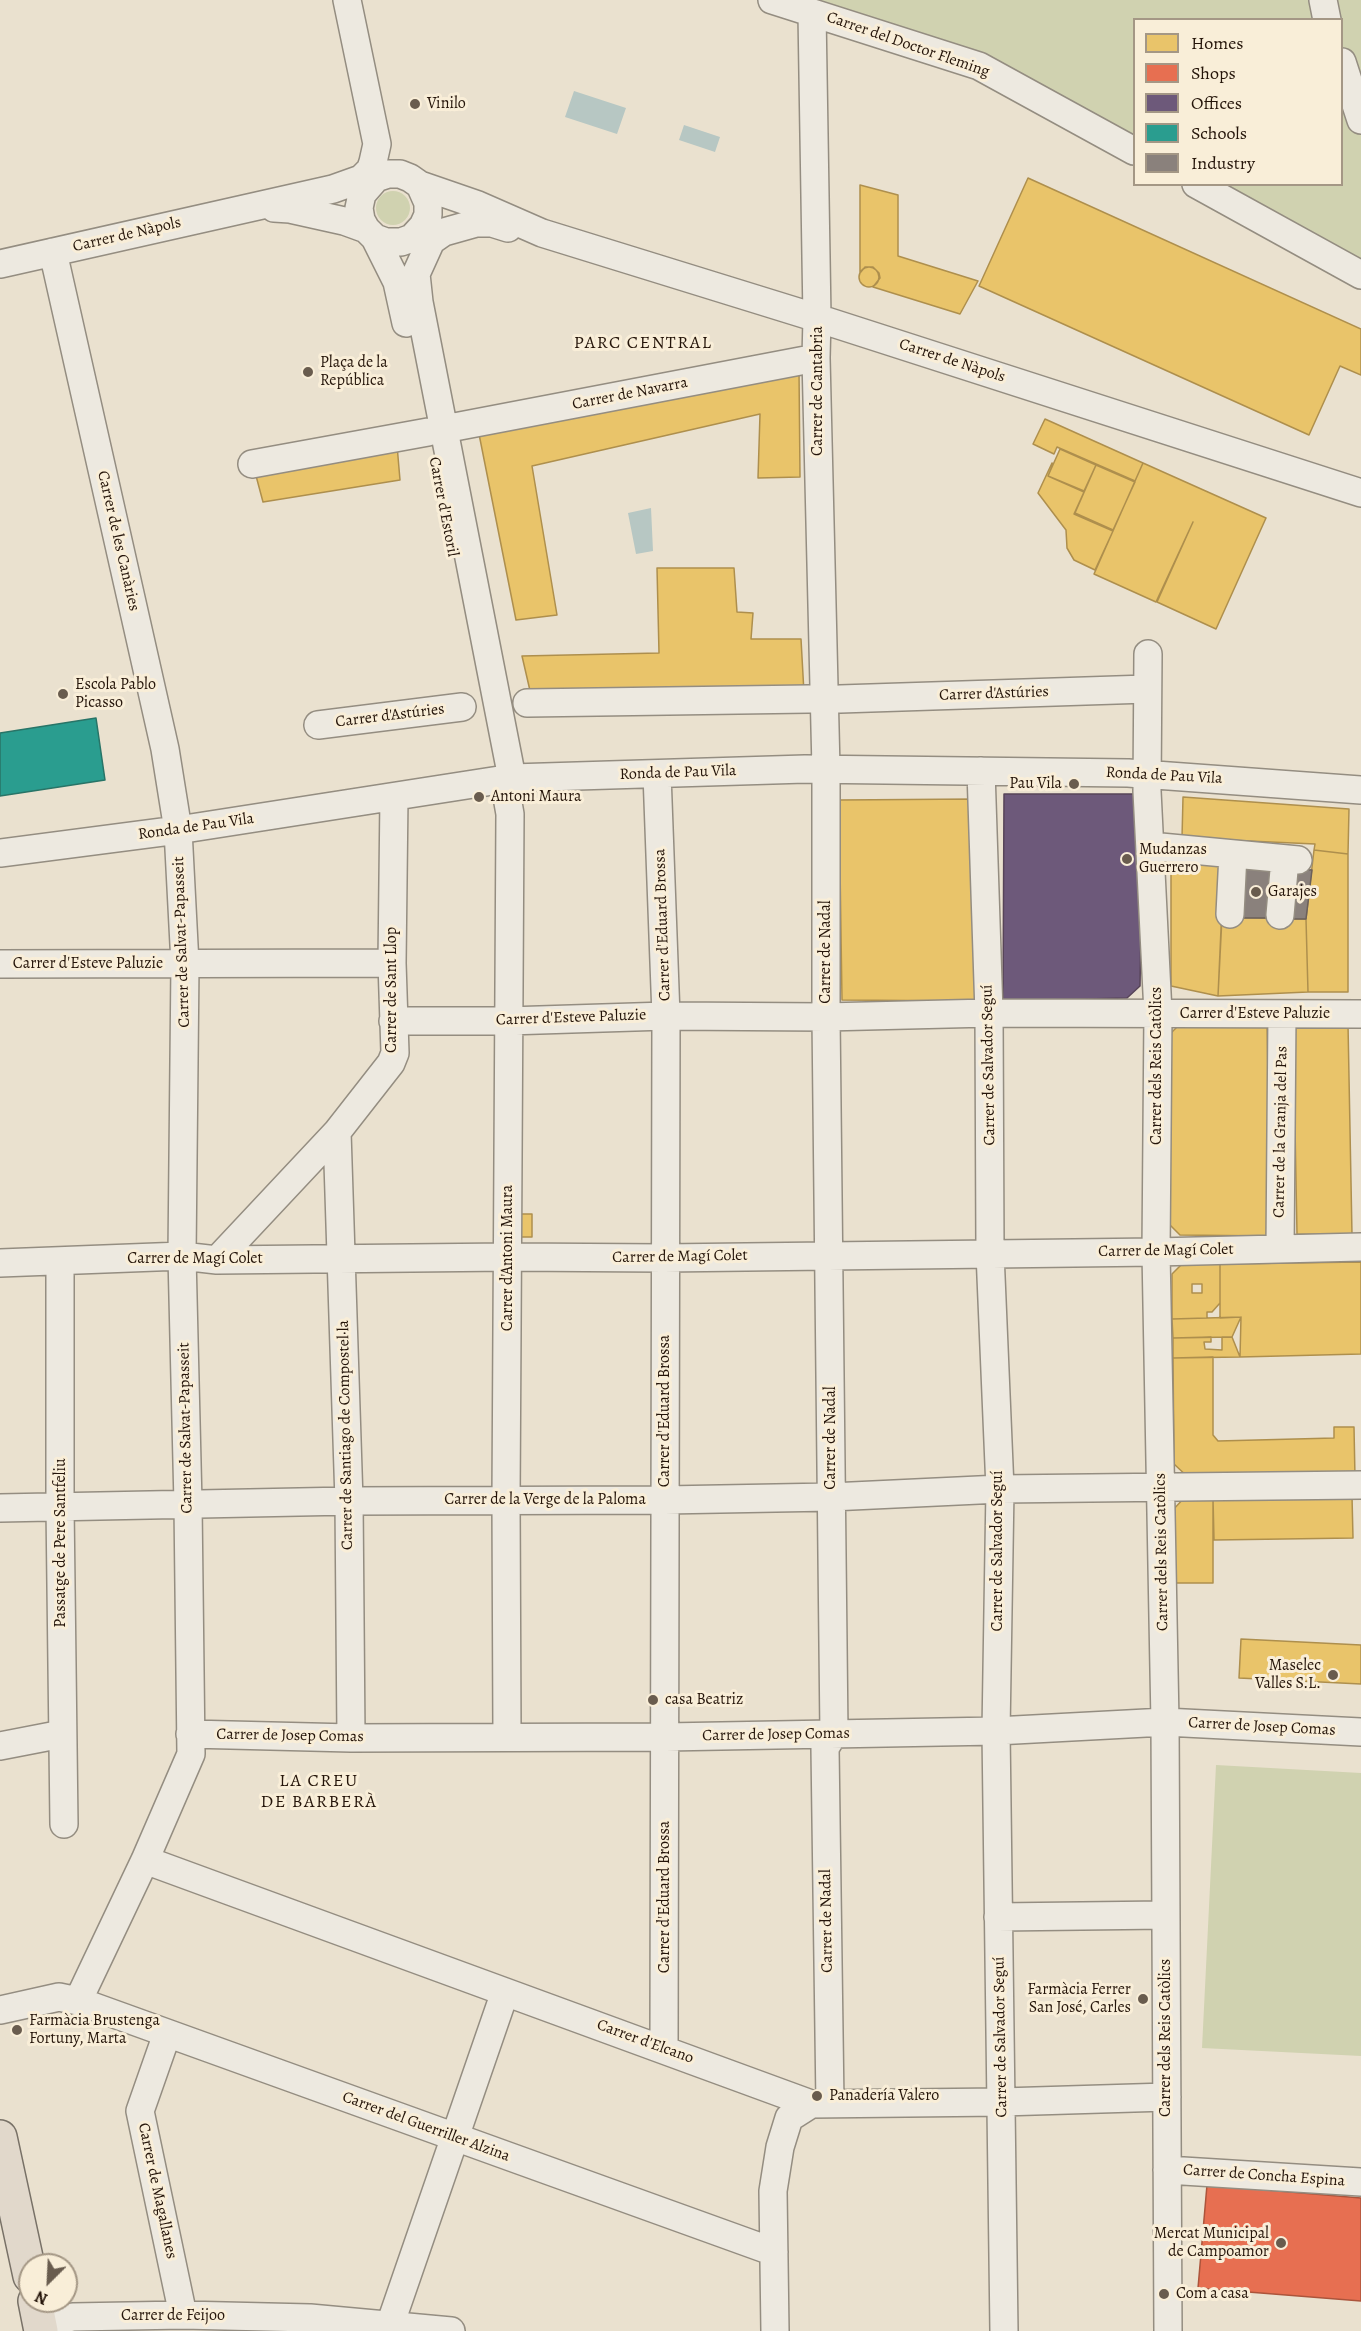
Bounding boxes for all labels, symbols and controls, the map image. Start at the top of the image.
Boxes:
street label: Carrer del Doctor Fleming [824,8,992,82]
legend [1133,18,1343,186]
text: Homes [1191,31,1243,55]
text: Shops [1191,61,1236,85]
text: Offices [1191,91,1242,115]
place label: Vinilo [427,94,466,114]
marker: Vinilo [408,97,422,111]
text: Schools [1191,121,1247,145]
text: Industry [1191,151,1255,175]
street label: Carrer de Nàpols [71,213,183,257]
street label: Carrer de Cantabria [808,326,828,456]
district label: PARC CENTRAL [574,333,712,355]
street label: Carrer de Nàpols [897,335,1007,387]
place label: Plaça de la República [320,353,388,391]
marker: Plaça de la República [301,365,315,379]
street label: Carrer de Navarra [571,373,689,415]
street label: Carrer d'Estoril [424,456,462,558]
street label: Carrer de les Canàries [92,469,144,613]
place label: Escola Pablo Picasso [75,675,156,713]
street label: Carrer d'Astúries [939,682,1049,706]
marker: Escola Pablo Picasso [56,687,70,701]
street label: Carrer d'Astúries [334,700,446,732]
street label: Ronda de Pau Vila [619,761,737,785]
street label: Ronda de Pau Vila [1105,763,1223,789]
place label: Pau Vila [1009,774,1062,794]
marker: Pau Vila [1067,777,1081,791]
place label: Antoni Maura [491,787,581,807]
marker: Antoni Maura [472,790,486,804]
street label: Ronda de Pau Vila [137,809,255,845]
place label: Mudanzas Guerrero [1139,840,1207,878]
street label: Carrer d'Eduard Brossa [651,848,675,1002]
marker: Mudanzas Guerrero [1120,852,1134,866]
street label: Carrer de Salvat-Papasseit [169,856,195,1028]
place label: Garajes [1268,882,1317,902]
marker: Garajes [1249,885,1263,899]
street label: Carrer de Nadal [816,900,836,1004]
street label: Carrer de Sant Llop [382,927,402,1053]
street label: Carrer d'Esteve Paluzie [13,954,163,974]
street label: Carrer de Salvador Seguí [978,984,1000,1146]
street label: Carrer dels Reis Catòlics [1147,987,1167,1145]
street label: Carrer d'Esteve Paluzie [1180,1004,1330,1024]
street label: Carrer d'Esteve Paluzie [495,1006,647,1030]
street label: Carrer de la Granja del Pas [1270,1046,1292,1218]
street label: Carrer d'Antoni Maura [498,1185,518,1331]
street label: Carrer de Magí Colet [1098,1240,1234,1262]
street label: Carrer de Magí Colet [612,1246,748,1268]
street label: Carrer de Magí Colet [127,1249,263,1269]
street label: Carrer de Santiago de Compostel·la [334,1320,358,1550]
street label: Carrer d'Eduard Brossa [655,1335,675,1487]
street label: Carrer de Salvat-Papasseit [175,1342,197,1514]
street label: Carrer de Nadal [821,1386,841,1490]
street label: Passatge de Pere Santfeliu [51,1458,71,1628]
street label: Carrer de Salvador Seguí [988,1470,1008,1632]
street label: Carrer dels Reis Catòlics [1151,1473,1173,1631]
street label: Carrer de la Verge de la Paloma [444,1490,646,1510]
place label: Maselec Valles S.L. [1255,1656,1321,1694]
marker: Maselec Valles S.L. [1326,1668,1340,1682]
place label: casa Beatriz [665,1690,743,1710]
marker: casa Beatriz [646,1693,660,1707]
street label: Carrer de Josep Comas [1188,1714,1336,1740]
street label: Carrer de Josep Comas [702,1724,850,1746]
street label: Carrer de Josep Comas [216,1725,364,1747]
district label: LA CREU DE BARBERÀ [260,1771,378,1814]
street label: Carrer d'Eduard Brossa [655,1821,675,1973]
street label: Carrer de Nadal [816,1869,838,1973]
street label: Carrer de Salvador Seguí [990,1956,1012,2118]
street label: Carrer dels Reis Catòlics [1156,1959,1176,2117]
place label: Farmàcia Ferrer San José, Carles [1027,1980,1131,2018]
marker: Farmàcia Ferrer San José, Carles [1136,1992,1150,2006]
place label: Farmàcia Brustenga Fortuny, Marta [29,2011,160,2049]
street label: Carrer d'Elcano [594,2016,696,2068]
marker: Farmàcia Brustenga Fortuny, Marta [10,2023,24,2037]
place label: Panadería Valero [829,2086,939,2106]
street label: Carrer del Guerriller Alzina [340,2088,512,2166]
marker: Panadería Valero [810,2089,824,2103]
street label: Carrer de Magallanes [133,2121,181,2261]
street label: Carrer de Concha Espina [1182,2161,1346,2191]
place label: Mercat Municipal de Campoamor [1154,2224,1269,2262]
marker: Mercat Municipal de Campoamor [1274,2236,1288,2250]
north arrow [18,2253,78,2313]
place label: Com a casa [1176,2284,1249,2304]
text: N [32,2285,51,2310]
marker: Com a casa [1157,2287,1171,2301]
street label: Carrer de Feijoo [121,2306,225,2326]

